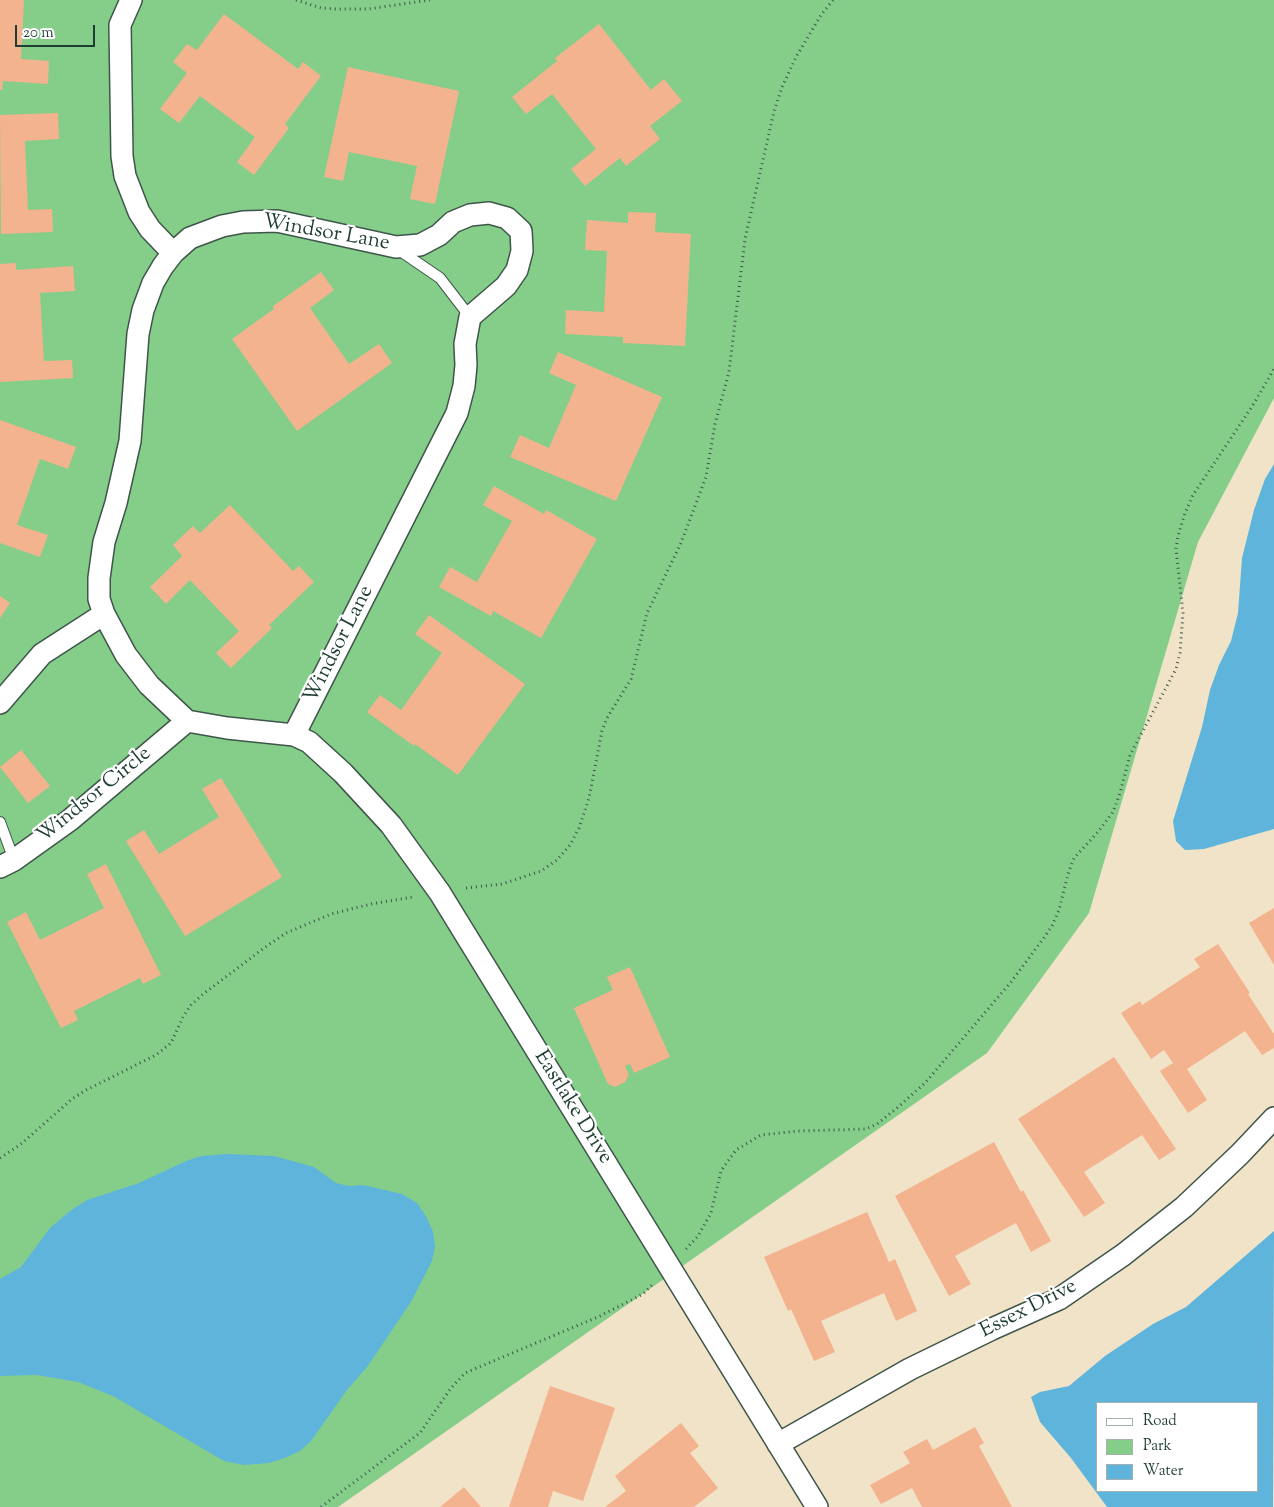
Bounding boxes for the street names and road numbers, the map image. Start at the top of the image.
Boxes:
street label: Windsor Lane [261,210,391,258]
street label: Windsor Lane [300,582,380,708]
street label: Windsor Circle [33,742,157,850]
street label: Eastlake Drive [527,1047,617,1169]
street label: Essex Drive [976,1275,1082,1345]

